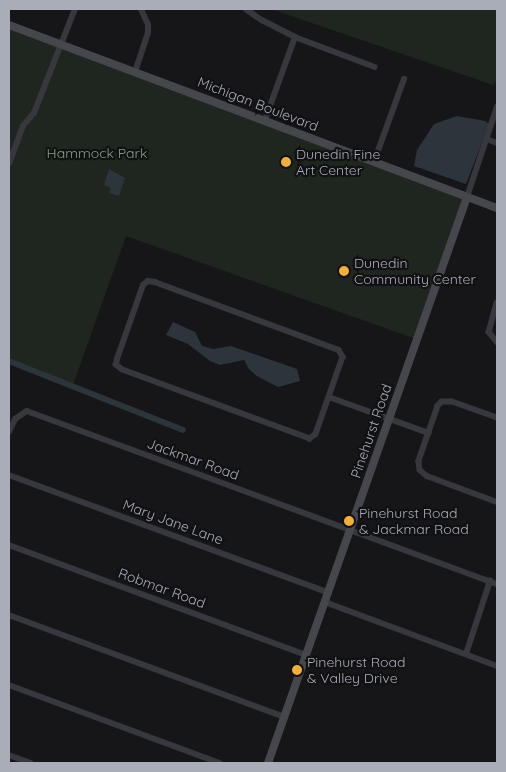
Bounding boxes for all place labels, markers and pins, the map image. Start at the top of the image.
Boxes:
place label: Dunedin Fine Art Center [296,146,380,178]
marker: Dunedin Fine Art Center [280,156,292,168]
place label: Dunedin Community Center [354,255,476,288]
marker: Dunedin Community Center [338,265,350,277]
place label: Pinehurst Road & Jackmar Road [359,505,469,538]
marker: Pinehurst Road & Jackmar Road [343,515,355,527]
place label: Pinehurst Road & Valley Drive [307,654,406,686]
marker: Pinehurst Road & Valley Drive [291,664,303,676]

